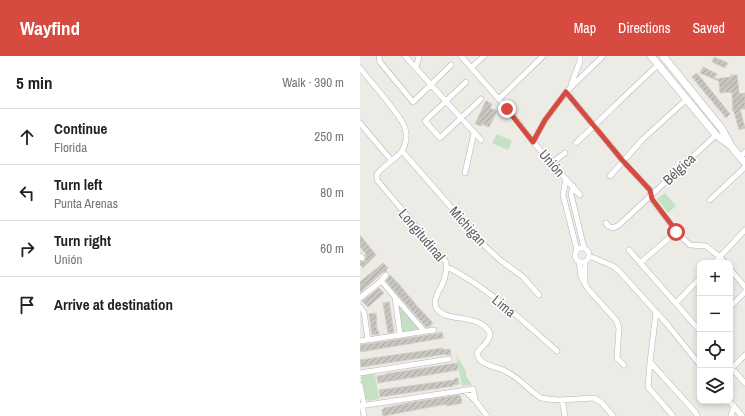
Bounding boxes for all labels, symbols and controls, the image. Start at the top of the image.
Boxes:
text: Wayfind [20,15,80,41]
text: Map [574,19,596,37]
text: Directions [618,19,670,37]
text: Saved [692,19,725,37]
text: 5 min [16,71,52,94]
text: Walk · 390 m [282,74,344,91]
route end [498,100,516,118]
text: Continue [54,118,107,139]
icon: ahead [16,126,38,148]
text: 250 m [314,128,344,145]
text: Florida [54,139,87,156]
street label: Unión [535,146,569,180]
street label: Bélgica [659,149,700,189]
text: Turn left [54,174,102,195]
icon: left [16,182,38,204]
text: 80 m [320,184,344,201]
text: Punta Arenas [54,195,118,212]
street label: Michigan [446,202,490,250]
street label: Longitudinal [395,205,449,265]
route start [667,223,685,241]
text: Turn right [54,230,111,251]
icon: right [16,238,38,260]
text: 60 m [320,240,344,257]
text: Unión [54,251,82,268]
map controls [697,260,733,404]
button: + [697,260,733,296]
street label: Lima [488,291,520,321]
icon: arrive [16,294,38,316]
text: Arrive at destination [54,294,173,315]
button: − [697,296,733,332]
button: locate [697,332,733,368]
button: layers [697,368,733,404]

